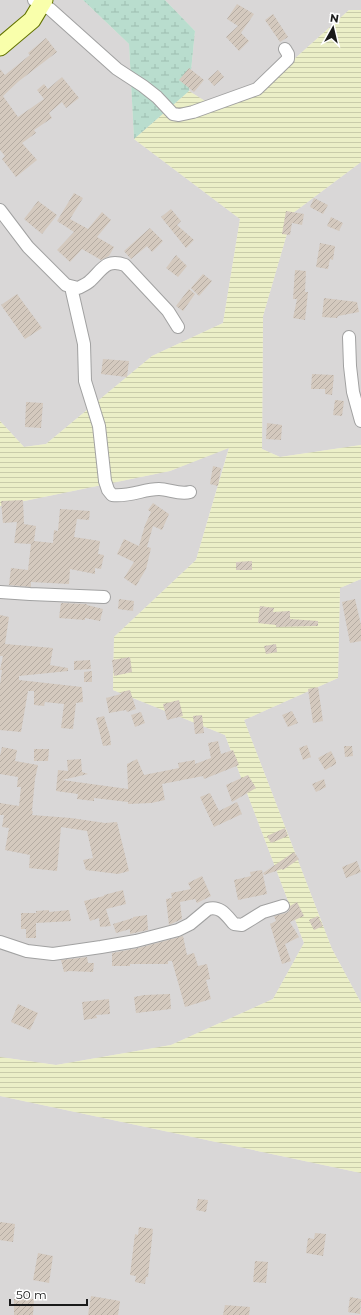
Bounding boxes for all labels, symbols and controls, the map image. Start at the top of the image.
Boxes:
north arrow [313,8,353,48]
text: N [329,11,340,26]
scale bar [10,1281,87,1307]
text: 50 m [16,1287,47,1302]

